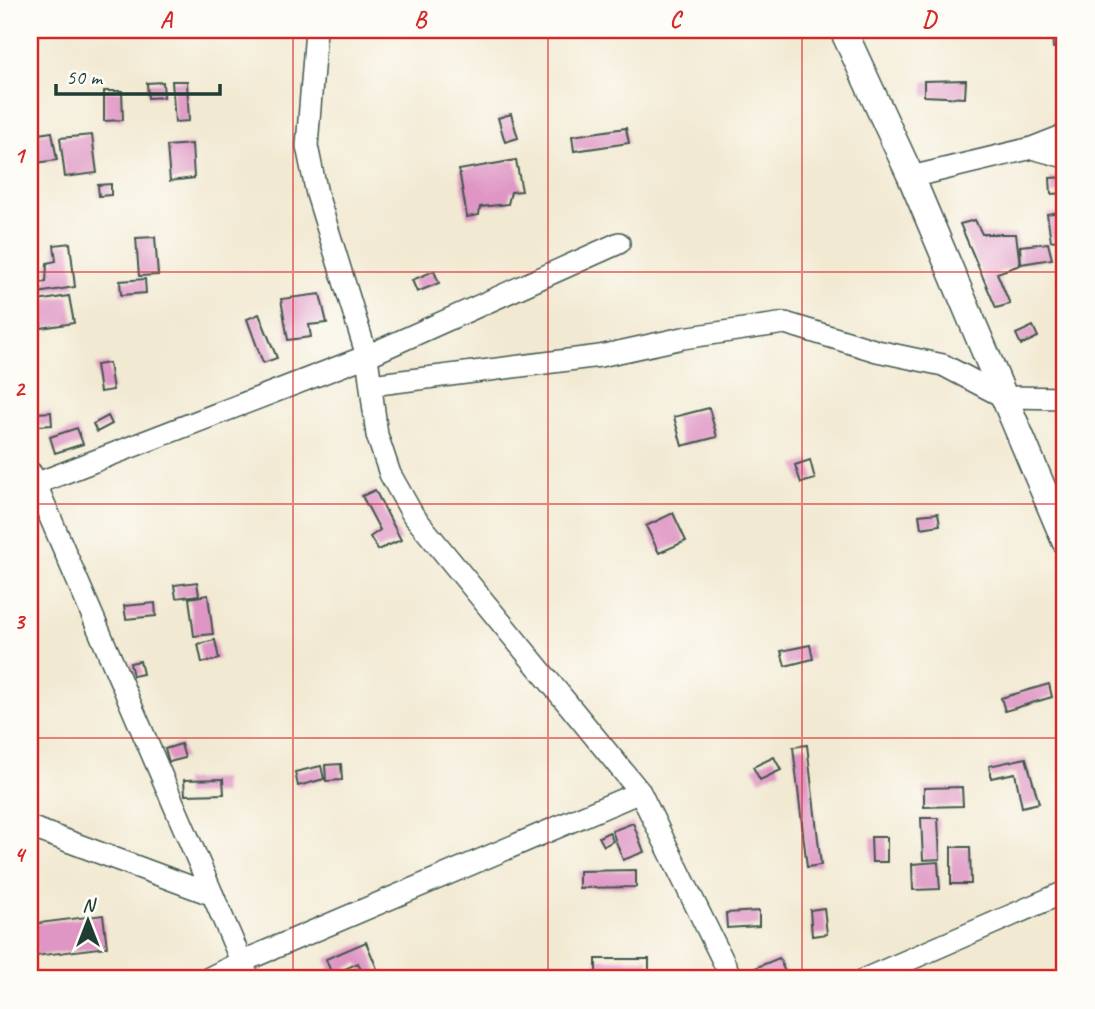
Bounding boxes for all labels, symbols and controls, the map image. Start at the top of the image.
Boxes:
text: A [160,5,174,34]
text: B [414,5,428,34]
text: C [670,5,684,34]
text: D [922,5,938,34]
scale bar [56,52,220,96]
text: 50 m [66,64,104,90]
text: 1 [14,141,27,170]
text: 2 [14,374,27,403]
text: 3 [14,607,27,636]
text: 4 [14,840,27,869]
north arrow [52,886,122,956]
text: N [82,893,97,917]

